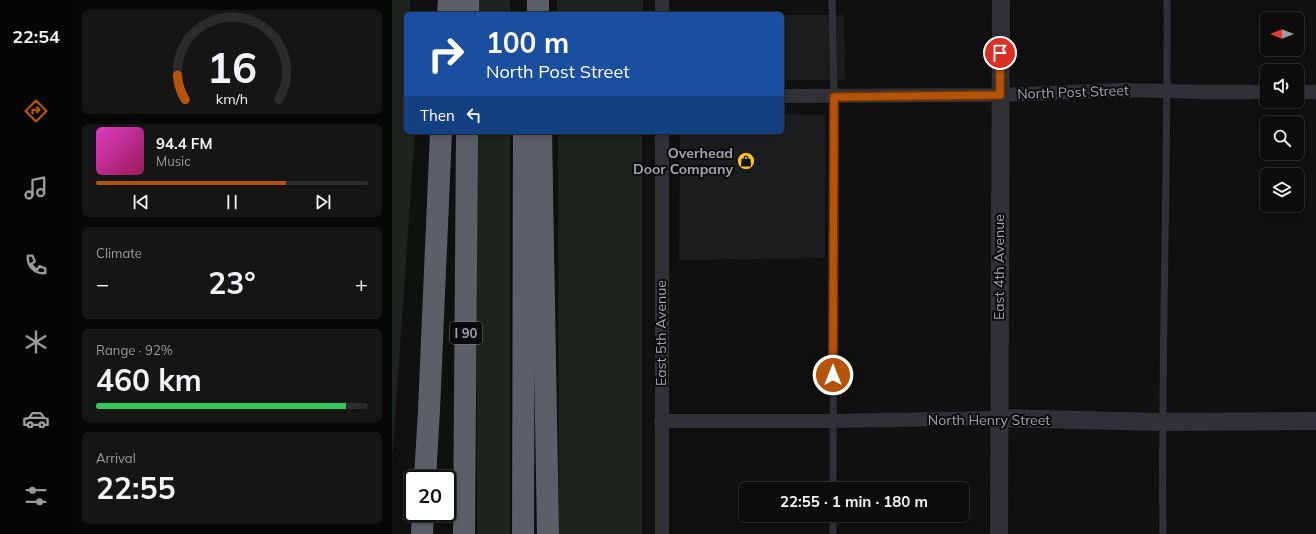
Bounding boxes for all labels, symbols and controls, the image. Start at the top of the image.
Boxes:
north arrow [1260,12,1304,56]
map controls [1260,12,1304,212]
text: 22:54 [12,25,60,48]
text: 100 m [486,25,569,60]
icon: right [420,28,472,80]
pin [983,36,1017,70]
text: 16 [207,41,257,93]
icon: arrive [989,42,1011,64]
text: North Post Street [486,60,630,83]
button: sound [1260,64,1304,108]
street label: North Post Street [1017,81,1129,103]
text: km/h [216,90,248,108]
icon: directions [22,97,50,125]
icon: left [463,104,485,126]
text: Then [420,106,455,125]
button: search [1260,116,1304,160]
text: 94.4 FM [156,134,212,153]
place label: Overhead Door Company [633,144,733,178]
shop icon: Overhead Door Company [736,151,756,171]
text: Music [156,153,191,169]
button: layers [1260,168,1304,212]
icon: music [22,174,50,202]
icon: previous [130,191,152,213]
icon: pause [221,191,243,213]
icon: next [312,191,334,213]
street label: East 4th Avenue [990,214,1008,320]
text: Climate [96,245,142,261]
icon: phone [22,251,50,279]
text: 23° [208,264,256,302]
text: − [96,270,109,298]
text: + [355,270,368,298]
street label: East 5th Avenue [652,280,670,386]
road number: I 90 [450,322,482,344]
icon: climate [22,328,50,356]
text: Range · 92% [96,342,173,358]
position arrow [812,354,854,396]
text: 460 km [96,361,202,399]
icon: car [22,405,50,433]
street label: North Henry Street [928,411,1050,429]
text: Arrival [96,450,136,466]
text: 22:55 [96,469,175,507]
speed limit sign: 20 [404,470,456,522]
icon: filters [22,482,50,510]
text: 22:55 · 1 min · 180 m [780,492,928,511]

